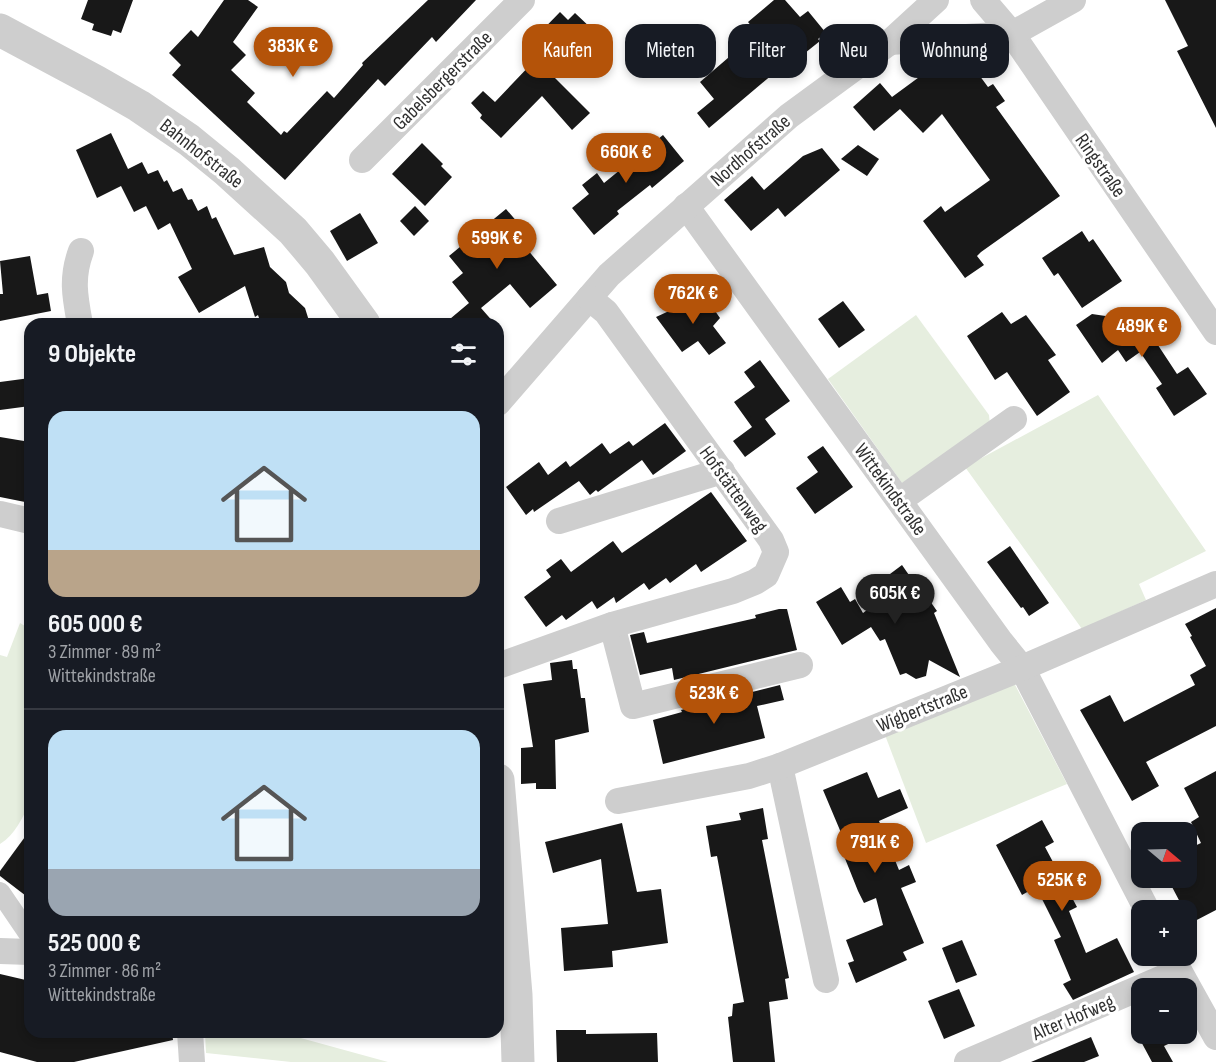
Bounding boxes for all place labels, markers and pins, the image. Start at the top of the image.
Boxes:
pin: 383K € [244,27,342,78]
pin: 660K € [577,133,675,184]
pin: 599K € [448,219,546,270]
pin: 762K € [644,274,742,325]
pin: 489K € [1093,307,1191,358]
pin: 605K € [846,574,944,625]
pin: 523K € [665,674,763,725]
pin: 791K € [826,823,924,874]
pin: 525K € [1013,861,1111,912]

